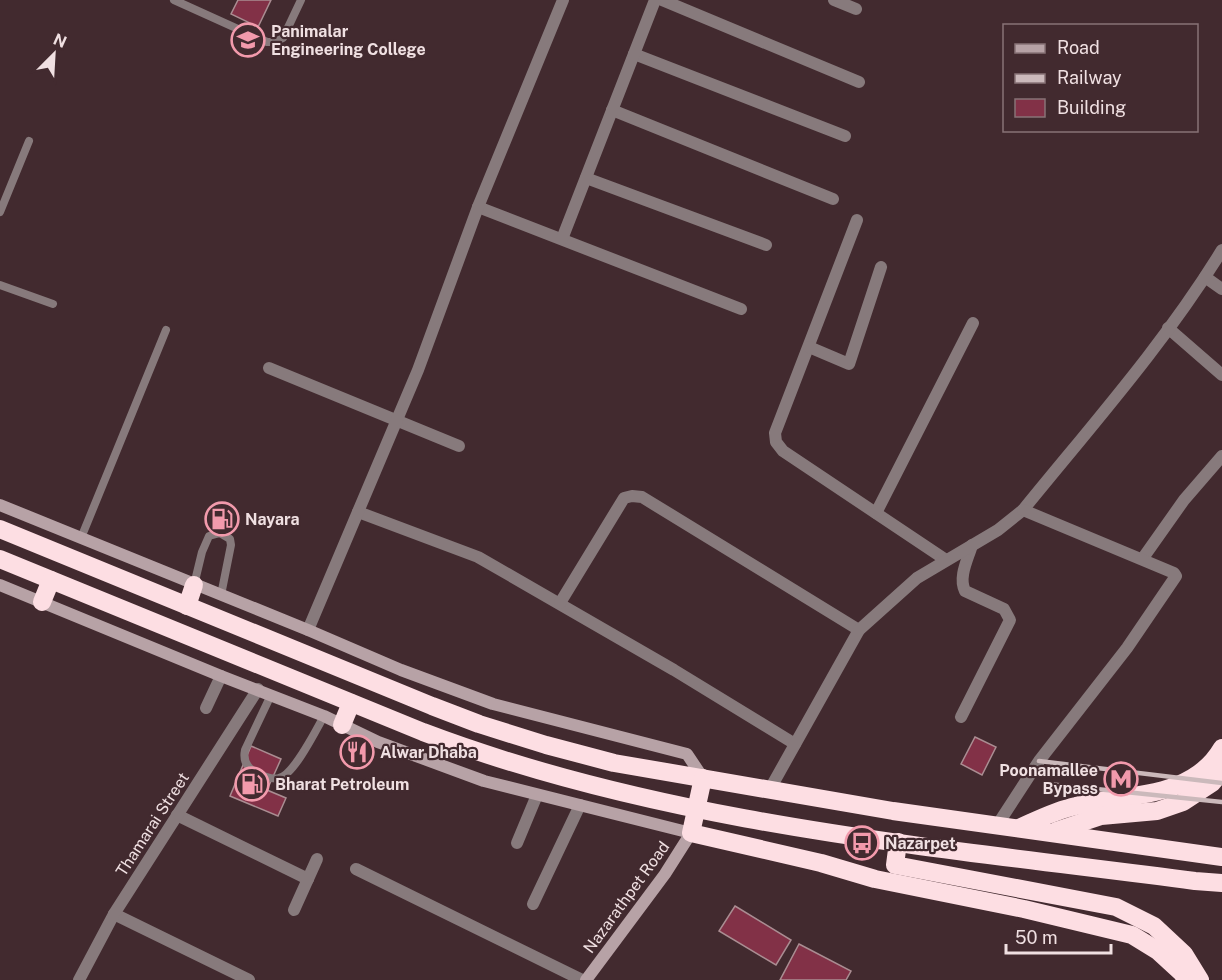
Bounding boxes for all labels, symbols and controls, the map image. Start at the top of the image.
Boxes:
school or university icon: Panimalar Engineering College [230,22,266,58]
place label: Panimalar Engineering College [271,22,426,59]
north arrow [24,24,84,84]
legend [1003,24,1198,132]
text: N [50,30,69,52]
text: Road [1057,37,1100,58]
text: Railway [1057,67,1122,88]
text: Building [1057,97,1126,118]
fuel station icon: Nayara [204,501,240,537]
place label: Nayara [245,510,300,529]
restaurant icon: Alwar Dhaba [339,734,375,770]
place label: Alwar Dhaba [380,743,477,762]
place label: Poonamallee Bypass [999,761,1098,798]
metro station icon: Poonamallee Bypass [1103,761,1139,797]
fuel station icon: Bharat Petroleum [234,766,270,802]
street label: Thamarai Street [112,769,193,880]
place label: Bharat Petroleum [275,775,409,794]
bus stop icon: Nazarpet [844,825,880,861]
place label: Nazarpet [885,834,956,853]
street label: Nazarathpet Road [579,838,673,957]
scale bar [1006,917,1111,955]
text: 50 m [1015,927,1058,948]

